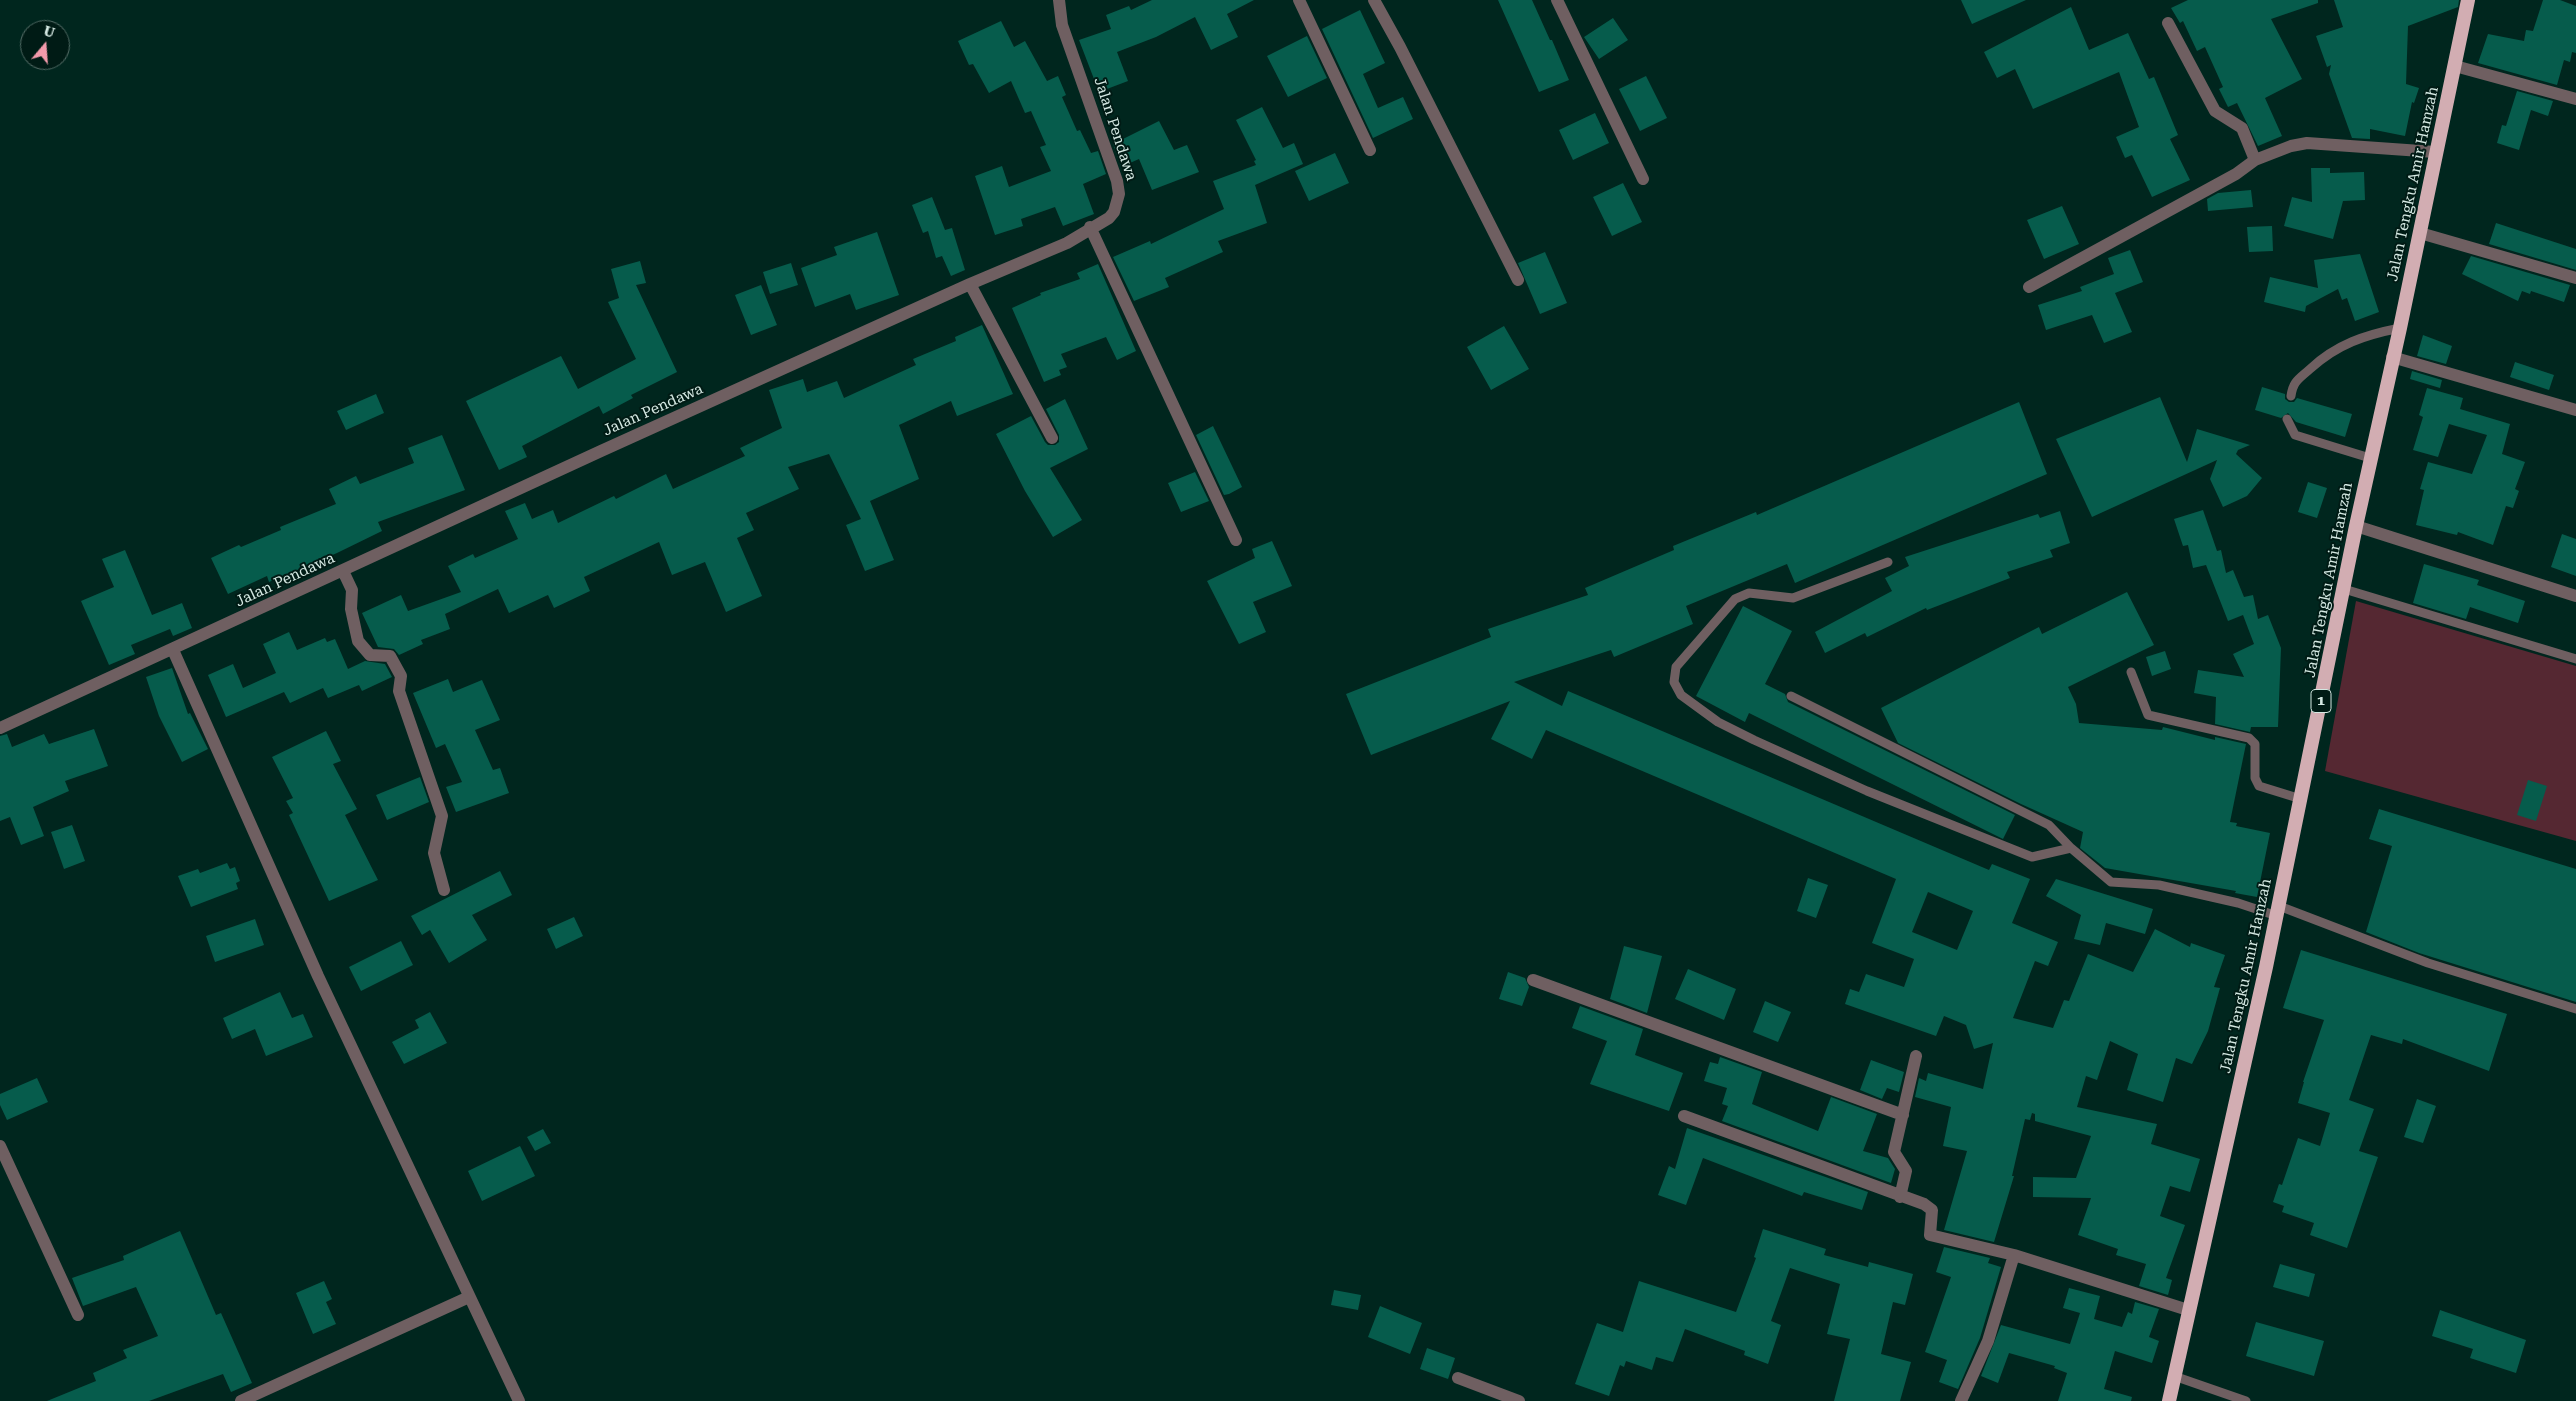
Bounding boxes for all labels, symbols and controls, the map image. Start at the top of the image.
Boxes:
north arrow [20,20,70,70]
text: U [42,22,57,41]
street label: Jalan Pendawa [1090,75,1140,183]
street label: Jalan Tengku Amir Hamzah [2384,85,2442,283]
street label: Jalan Pendawa [600,380,706,440]
street label: Jalan Tengku Amir Hamzah [2301,481,2357,679]
street label: Jalan Pendawa [233,549,337,611]
road number: 1 [2311,689,2331,712]
street label: Jalan Tengku Amir Hamzah [2217,877,2275,1075]

